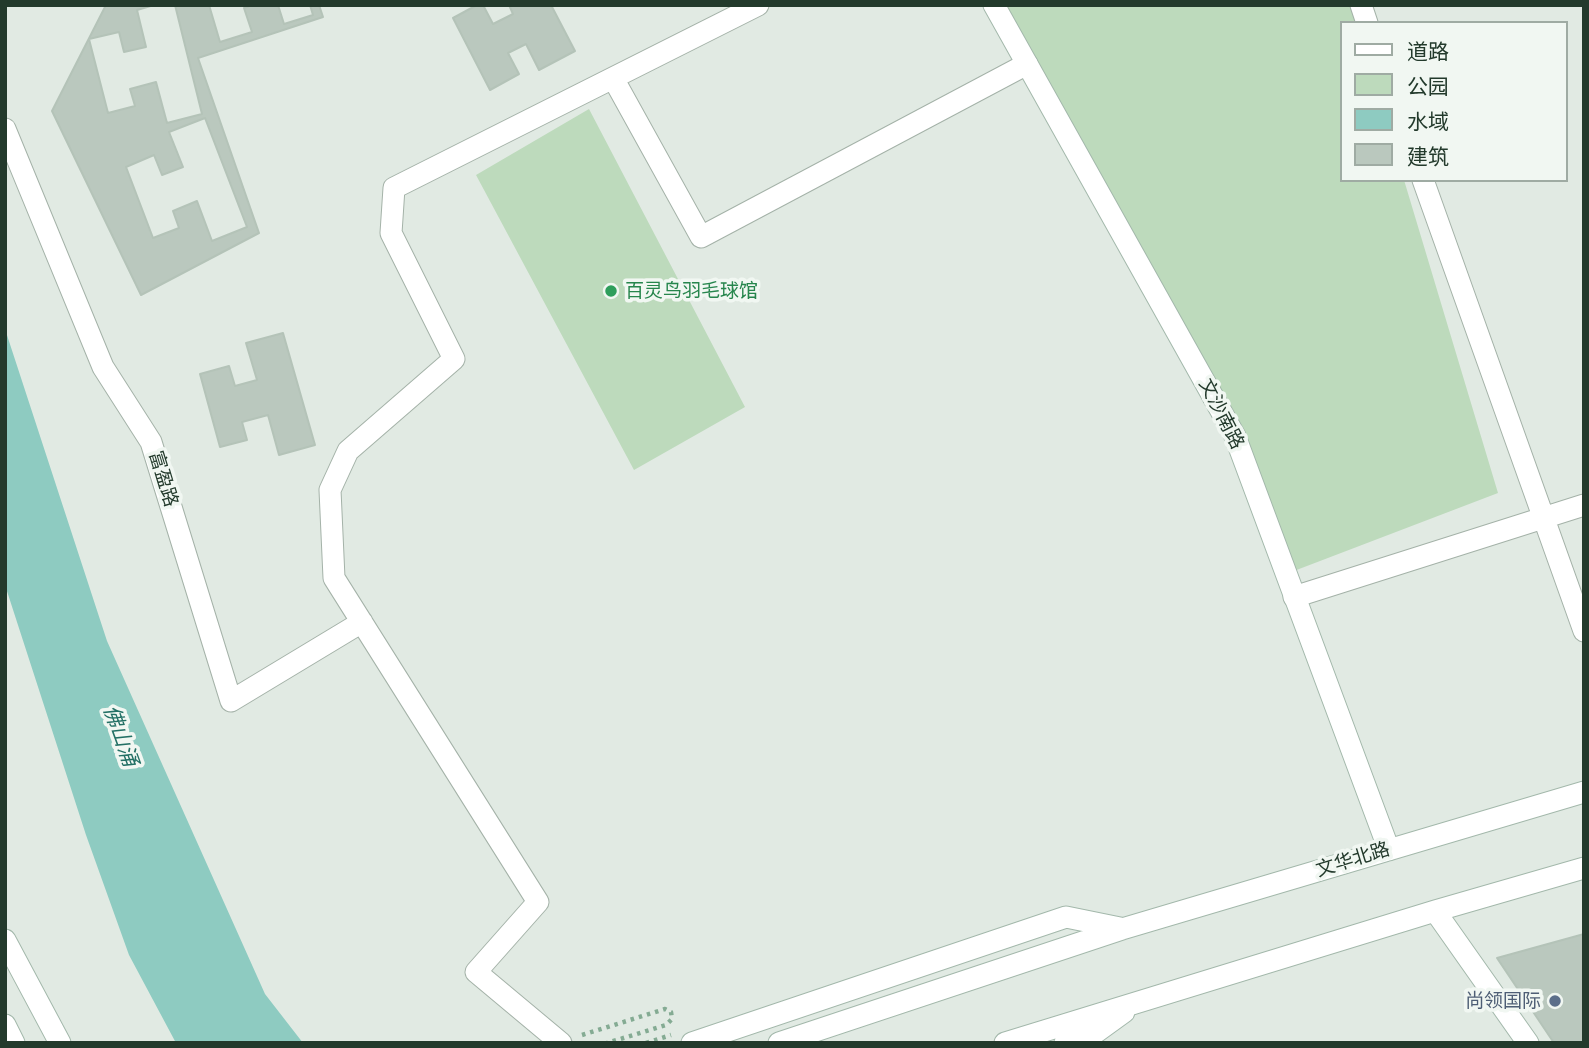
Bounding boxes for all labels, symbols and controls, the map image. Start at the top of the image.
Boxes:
legend [1340,21,1568,182]
text: 道路 [1407,39,1449,64]
text: 公园 [1407,74,1449,99]
text: 水域 [1407,109,1449,134]
text: 建筑 [1407,144,1449,169]
place label: 百灵鸟羽毛球馆 [625,280,758,302]
marker: 百灵鸟羽毛球馆 [603,283,619,299]
street label: 文沙南路 [1194,375,1248,453]
street label: 富盈路 [144,448,182,510]
water label: 佛山涌 [97,702,143,770]
street label: 文华北路 [1313,838,1393,882]
place label: 尚领国际 [1465,990,1541,1012]
marker: 尚领国际 [1547,993,1563,1009]

